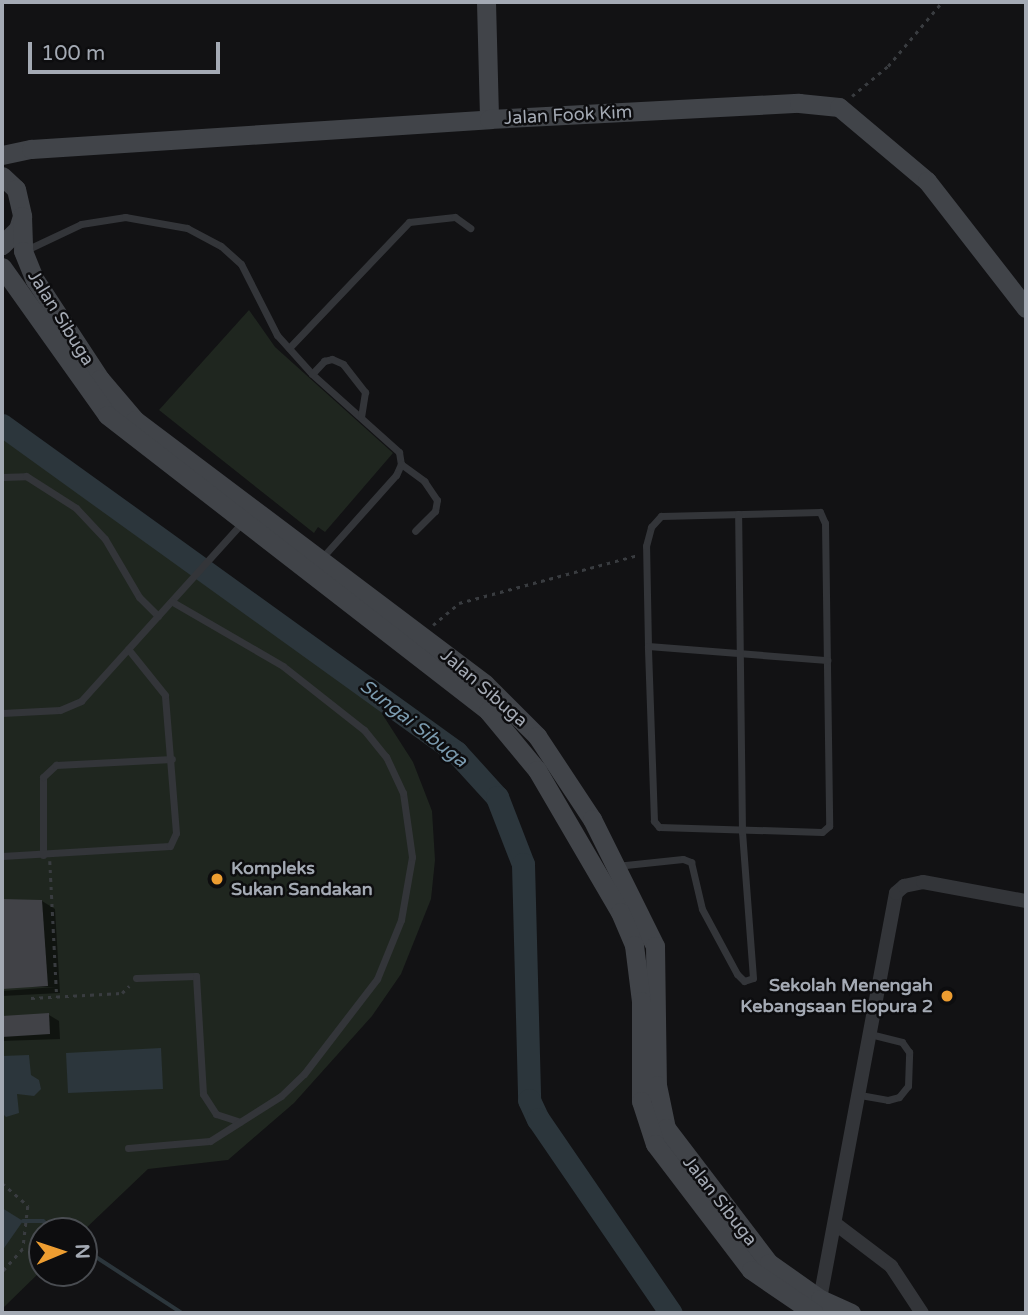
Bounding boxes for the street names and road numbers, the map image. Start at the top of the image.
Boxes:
street label: Jalan Fook Kim [503,101,633,129]
street label: Jalan Sibuga [23,267,99,369]
street label: Jalan Sibuga [436,644,532,732]
street label: Jalan Sibuga [678,1152,762,1250]

